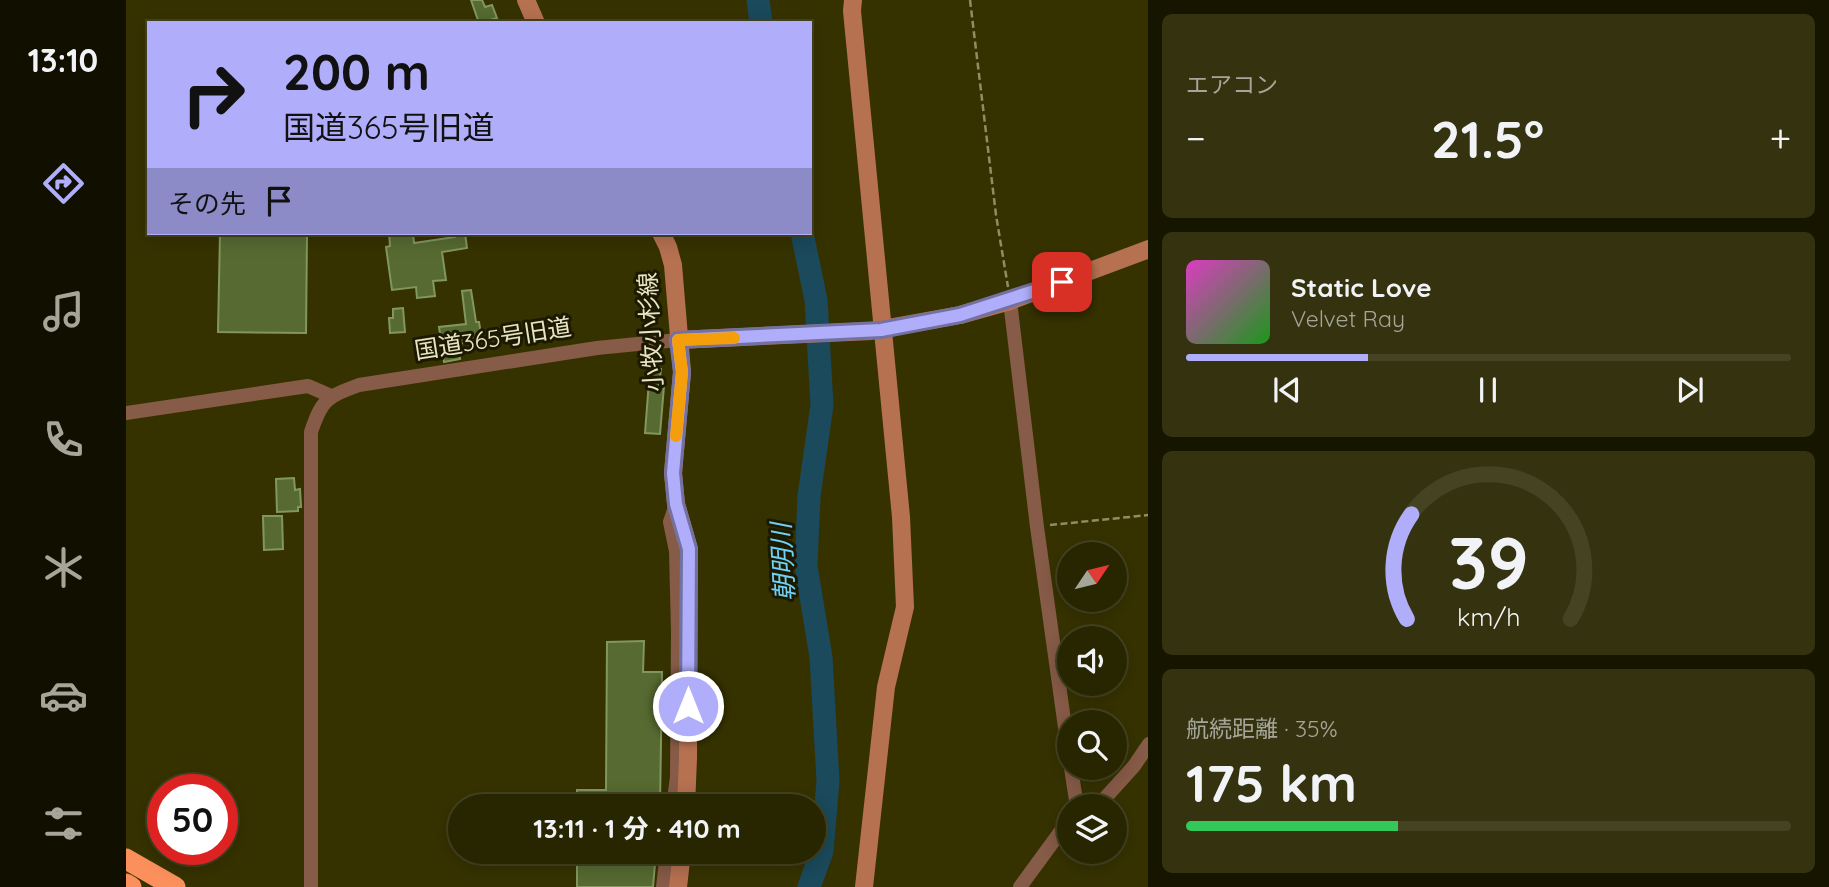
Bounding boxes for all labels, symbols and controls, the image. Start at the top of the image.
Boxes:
text: 13:10 [28,40,98,80]
text: 200 m [283,41,430,102]
icon: right [168,49,259,140]
text: エアコン [1186,70,1278,99]
text: 21.5° [1431,106,1544,171]
text: 国道365号旧道 [283,107,494,147]
text: − [1186,114,1206,162]
text: + [1770,114,1791,162]
icon: directions [39,159,88,208]
icon: arrive [260,182,298,220]
text: その先 [168,187,246,220]
pin [1032,252,1092,312]
icon: arrive [1043,263,1081,301]
street label: 小牧小杉線 [632,271,668,393]
text: Static Love [1291,271,1432,304]
icon: music [39,287,88,336]
text: Velvet Ray [1291,304,1405,333]
street label: 国道365号旧道 [412,311,574,365]
icon: previous [1268,371,1306,409]
icon: pause [1469,371,1507,409]
icon: next [1671,371,1709,409]
icon: phone [39,415,88,464]
text: 39 [1448,516,1529,607]
water label: 朝明川 [764,519,801,602]
north arrow [1057,542,1127,612]
map controls [1057,542,1127,864]
icon: climate [39,543,88,592]
text: km/h [1457,600,1520,631]
button: sound [1057,626,1127,696]
position arrow [651,669,725,743]
icon: car [39,671,88,720]
button: search [1057,710,1127,780]
text: 航続距離 · 35% [1186,714,1337,743]
text: 175 km [1186,750,1357,815]
speed limit sign: 50 [147,774,238,865]
button: layers [1057,794,1127,864]
icon: filters [39,799,88,848]
text: 13:11 · 1 分 · 410 m [533,812,741,845]

